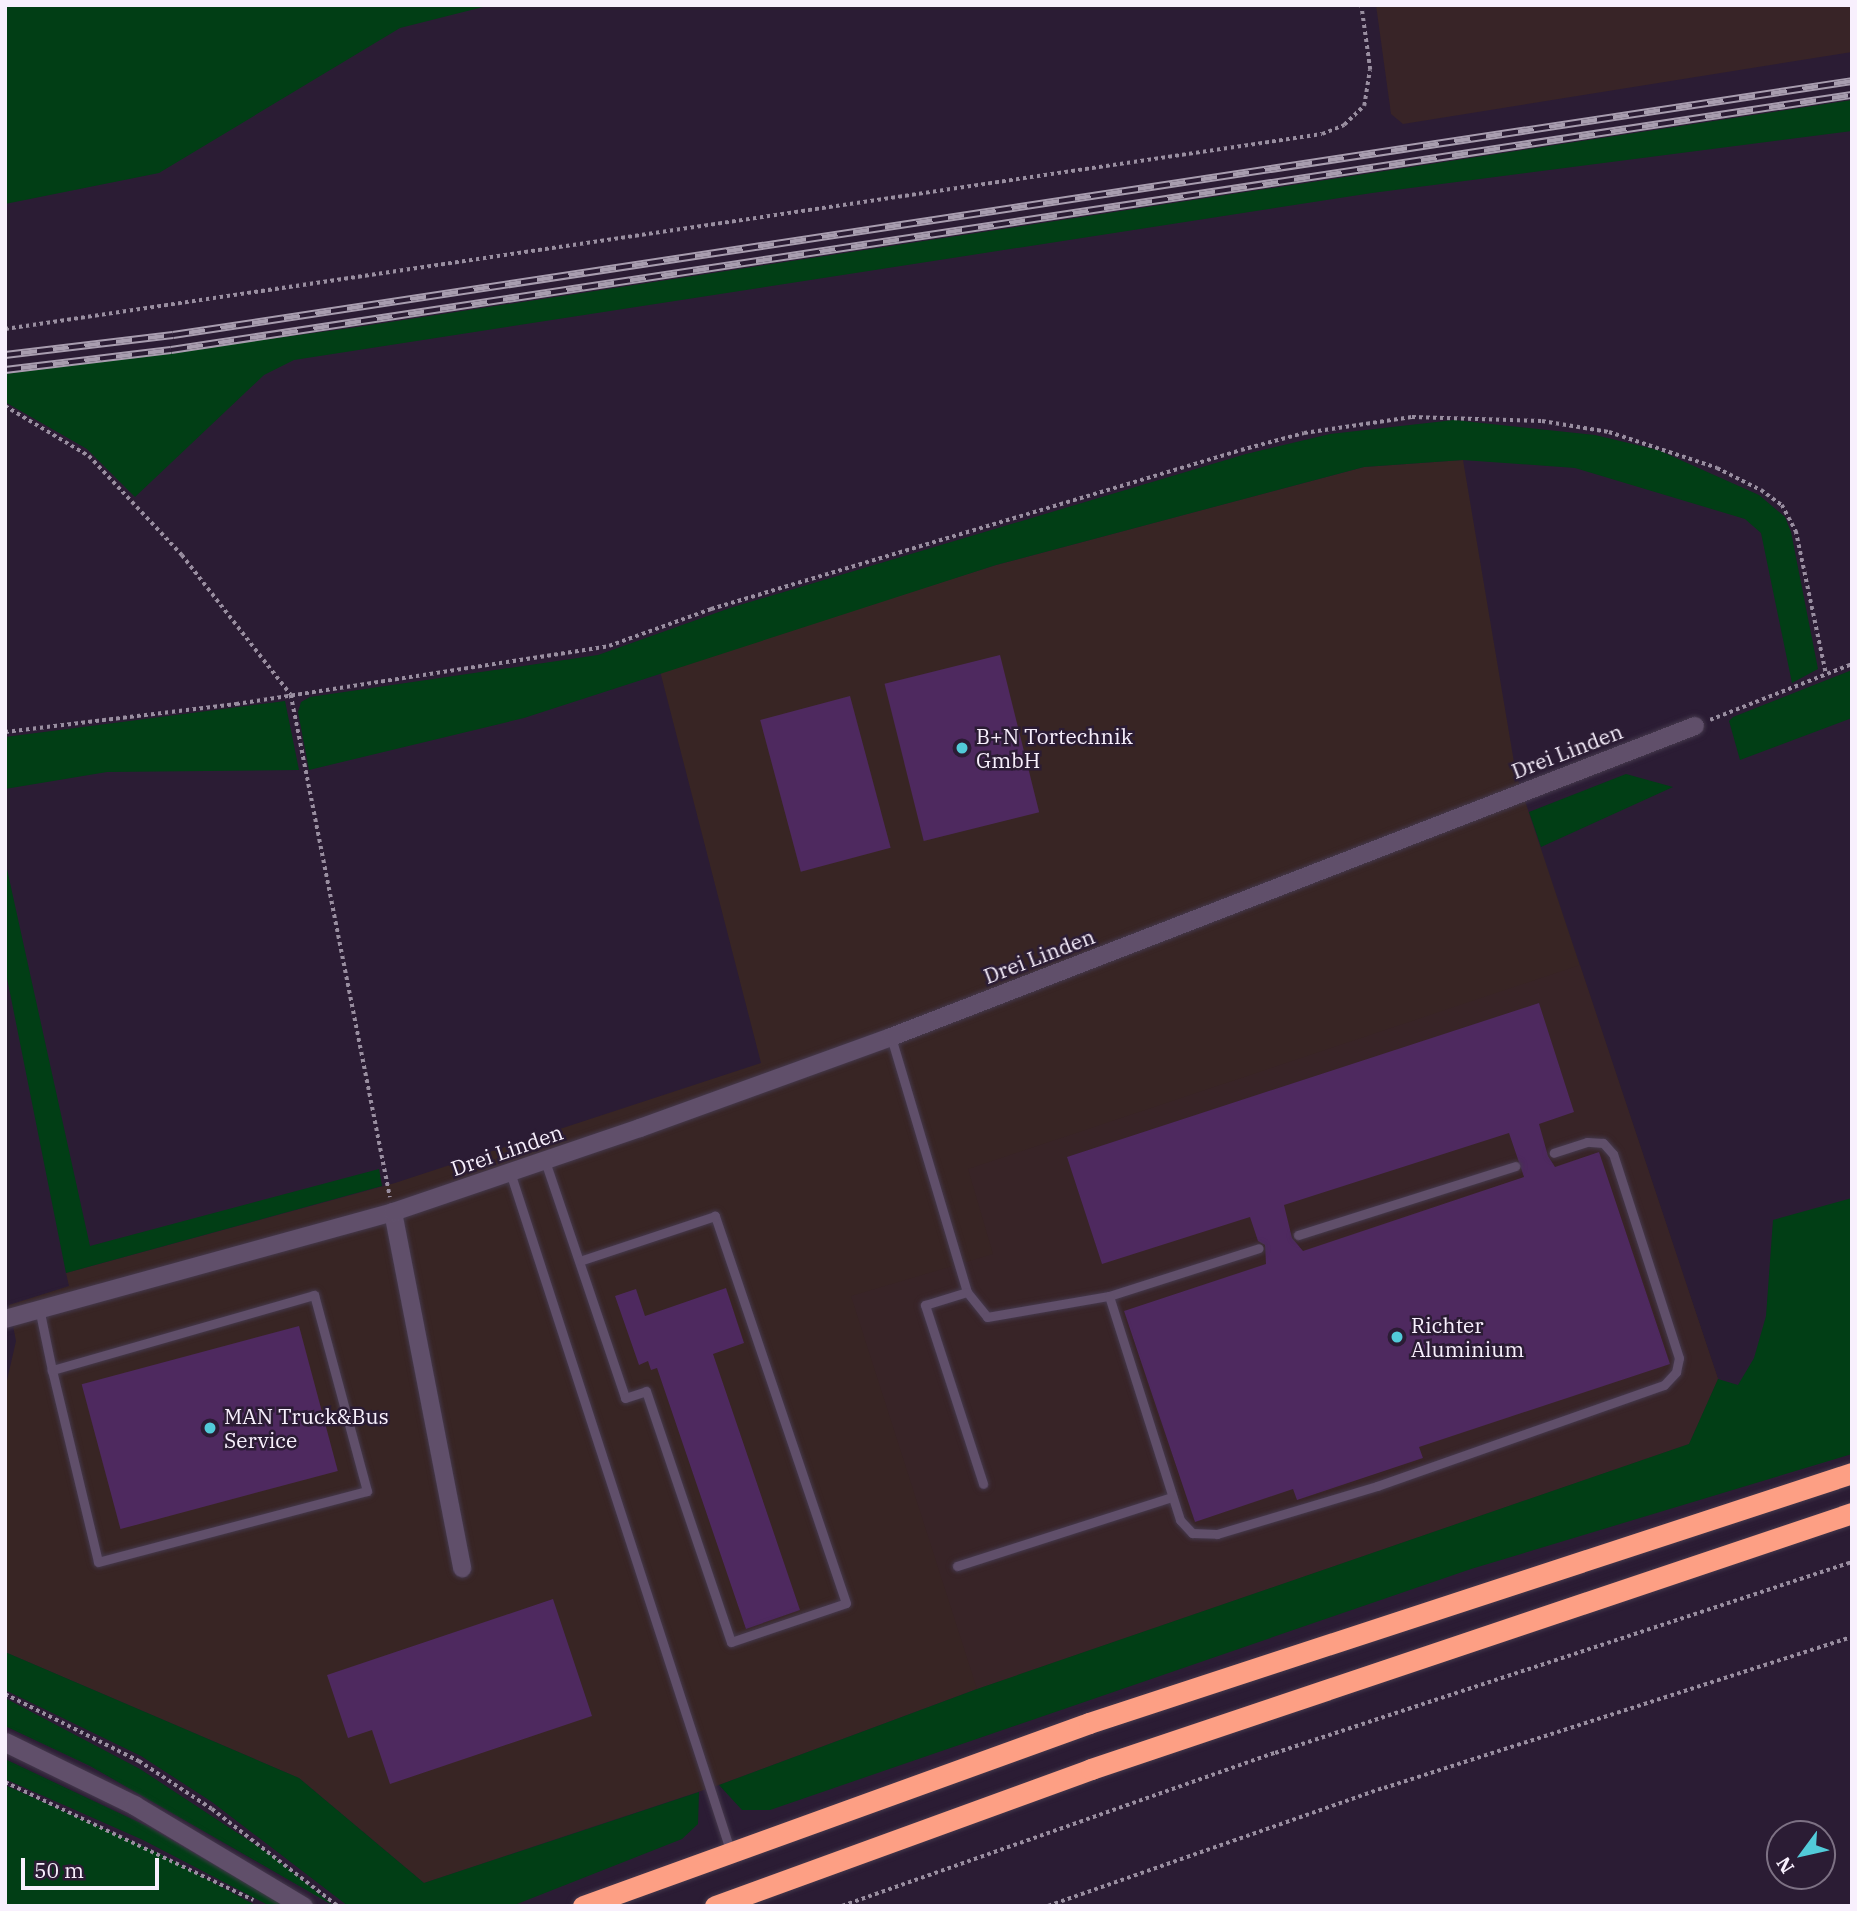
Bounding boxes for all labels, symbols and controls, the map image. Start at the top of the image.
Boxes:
street label: Drei Linden [1508,718,1626,784]
place label: B+N Tortechnik GmbH [976,723,1133,773]
marker: B+N Tortechnik GmbH [954,740,970,756]
street label: Drei Linden [980,923,1098,989]
street label: Drei Linden [448,1119,566,1181]
place label: Richter Aluminium [1411,1312,1524,1362]
marker: Richter Aluminium [1389,1329,1405,1345]
place label: MAN Truck&Bus Service [224,1403,389,1453]
marker: MAN Truck&Bus Service [202,1420,218,1436]
north arrow [1766,1820,1836,1890]
scale bar [24,1844,163,1888]
text: N [1771,1853,1799,1878]
text: 50 m [34,1856,84,1884]

